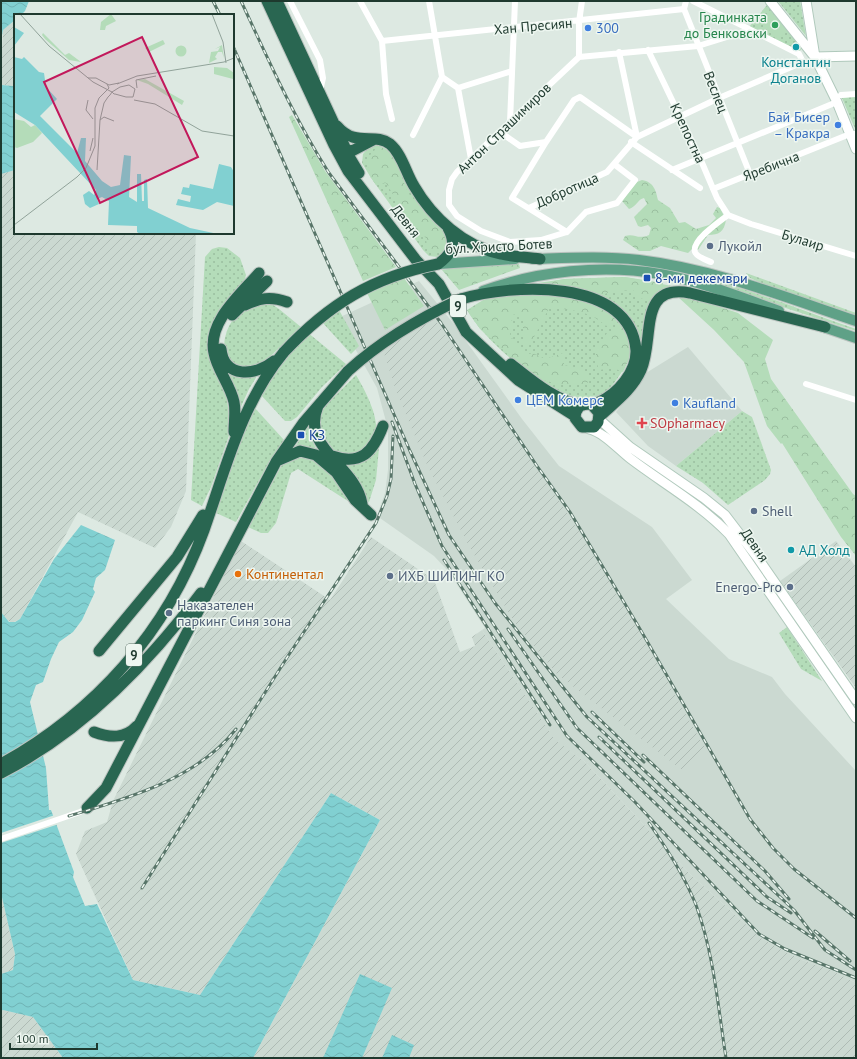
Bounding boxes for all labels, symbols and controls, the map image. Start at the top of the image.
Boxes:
place label: Градинката до Бенковски [684,8,767,42]
inset map [14,14,234,234]
street label: Хан Пресиян [493,14,573,38]
place label: 300 [596,19,619,37]
marker: Градинката до Бенковски [770,20,780,30]
marker: 300 [583,23,593,33]
marker: Константин Доганов [791,42,801,52]
place label: Константин Доганов [761,53,831,87]
street label: Веслец [700,69,733,116]
street label: Антон Страшимиров [453,79,555,177]
street label: Крепостна [666,100,710,166]
place label: Бай Бисер – Кракра [768,108,830,142]
marker: Бай Бисер – Кракра [833,120,843,130]
street label: Яребична [740,147,802,185]
street label: Добротица [533,168,601,212]
street label: Девня [387,201,425,241]
street label: Булаир [780,225,826,255]
street label: бул. Христо Ботев [445,234,553,258]
place label: Лукойл [717,237,762,255]
marker: Лукойл [705,241,715,251]
place label: 8-ми декември [655,269,748,287]
marker: 8-ми декември [642,273,652,283]
road number: 9 [450,295,466,317]
place label: ЦЕМ Комерс [526,391,603,409]
place label: Kaufland [683,394,736,412]
marker: ЦЕМ Комерс [513,395,523,405]
marker: Kaufland [670,398,680,408]
place label: SOpharmacy [650,414,725,432]
marker: SOpharmacy [637,418,647,428]
place label: КЗ [309,426,325,444]
marker: КЗ [296,430,306,440]
place label: Shell [762,502,792,520]
marker: Shell [749,506,759,516]
street label: Девня [737,525,773,565]
place label: АД Холд [799,541,850,559]
marker: АД Холд [786,545,796,555]
place label: Континентал [246,565,324,583]
place label: ИХБ ШИПИНГ КО [398,567,505,585]
marker: Континентал [233,569,243,579]
marker: ИХБ ШИПИНГ КО [385,571,395,581]
place label: Energo-Pro [715,578,782,596]
marker: Energo-Pro [785,582,795,592]
place label: Наказателен паркинг Синя зона [177,596,291,630]
marker: Наказателен паркинг Синя зона [164,608,174,618]
road number: 9 [126,644,142,666]
scale bar [10,1025,97,1051]
text: 100 m [16,1031,49,1046]

